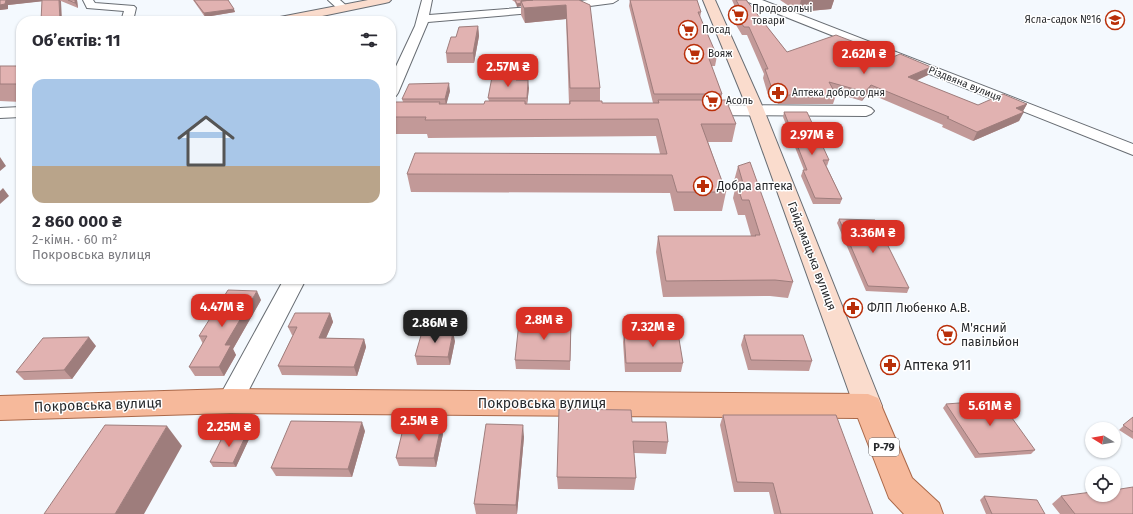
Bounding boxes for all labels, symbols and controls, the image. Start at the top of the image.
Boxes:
place label: Продовольчі товари [752,2,812,27]
supermarket icon: Продовольчі товари [727,4,749,26]
school or university icon: Ясла-садок №16 [1104,9,1126,31]
place label: Ясла-садок №16 [1025,14,1101,26]
supermarket icon: Посад [677,19,699,41]
place label: Посад [702,24,731,36]
icon: filters [358,29,380,51]
text: Об’єктів: 11 [32,30,121,51]
pin: 2.62M ₴ [827,41,901,75]
supermarket icon: Вояж [683,43,705,65]
text: 2.62M ₴ [842,46,886,61]
place label: Вояж [708,48,733,60]
pin: 2.57M ₴ [471,54,545,88]
text: 2.57M ₴ [486,59,530,74]
street label: Різдвяна вулиця [927,63,1004,104]
pharmacy icon: Аптека доброго дня [767,82,789,104]
place label: Аптека доброго дня [792,87,885,99]
supermarket icon: Асоль [701,90,723,112]
place label: Асоль [726,95,753,107]
icon: home [170,105,242,177]
pin: 2.97M ₴ [775,122,849,156]
text: 2.97M ₴ [790,127,834,142]
pharmacy icon: Добра аптека [692,175,714,197]
place label: Добра аптека [716,179,793,193]
street label: Гайдамацька вулиця [785,200,839,312]
text: 2 860 000 ₴ [32,211,122,232]
pin: 3.36M ₴ [836,220,910,254]
text: 3.36M ₴ [851,225,895,240]
text: 2-кімн. · 60 m² [32,232,118,247]
text: Покровська вулиця [32,247,151,262]
pin: 4.47M ₴ [185,294,259,328]
pharmacy icon: ФЛП Любенко А.В. [842,297,864,319]
text: 4.47M ₴ [200,299,244,314]
place label: ФЛП Любенко А.В. [867,301,970,315]
pin: 2.8M ₴ [511,307,577,341]
pin: 2.86M ₴ [398,310,472,344]
text: 2.8M ₴ [525,312,563,327]
pin: 7.32M ₴ [616,314,690,348]
text: 2.86M ₴ [412,315,458,330]
text: 7.32M ₴ [631,319,675,334]
place label: М'ясний павільйон [961,321,1019,349]
supermarket icon: М'ясний павільйон [936,324,958,346]
pharmacy icon: Аптека 911 [879,354,901,376]
place label: Аптека 911 [904,357,971,374]
pin: 5.61M ₴ [953,393,1027,427]
street label: Покровська вулиця [34,394,162,416]
street label: Покровська вулиця [478,395,606,412]
text: 5.61M ₴ [968,398,1012,413]
pin: 2.5M ₴ [386,408,452,442]
text: 2.5M ₴ [400,413,438,428]
pin: 2.25M ₴ [192,414,266,448]
text: 2.25M ₴ [207,419,251,434]
north arrow [1085,422,1121,458]
map controls [1085,422,1121,502]
road number: Р-79 [869,438,899,456]
button: locate [1085,466,1121,502]

